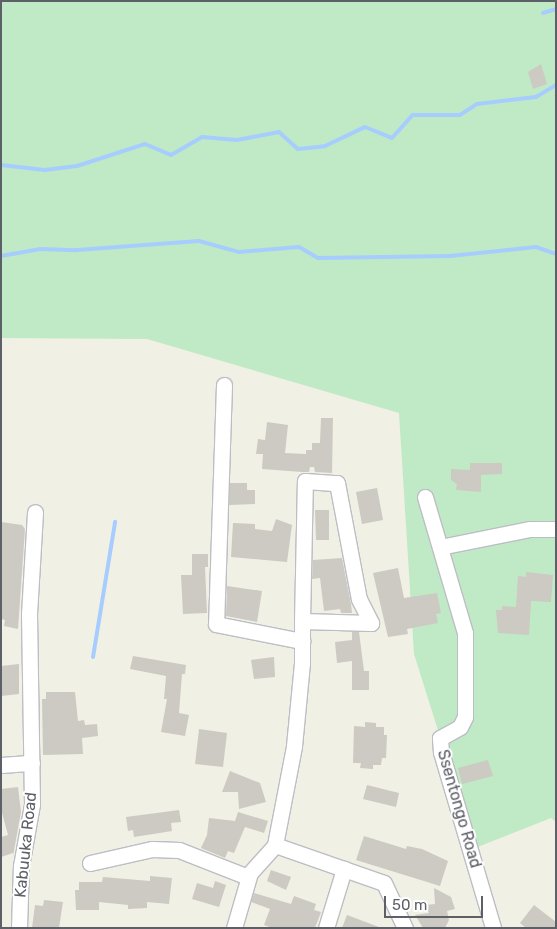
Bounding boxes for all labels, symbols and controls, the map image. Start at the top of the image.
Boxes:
street label: Ssentongo Road [433,748,485,870]
street label: Kabuuka Road [11,791,41,899]
scale bar [387,886,486,918]
text: 50 m [392,896,427,914]

